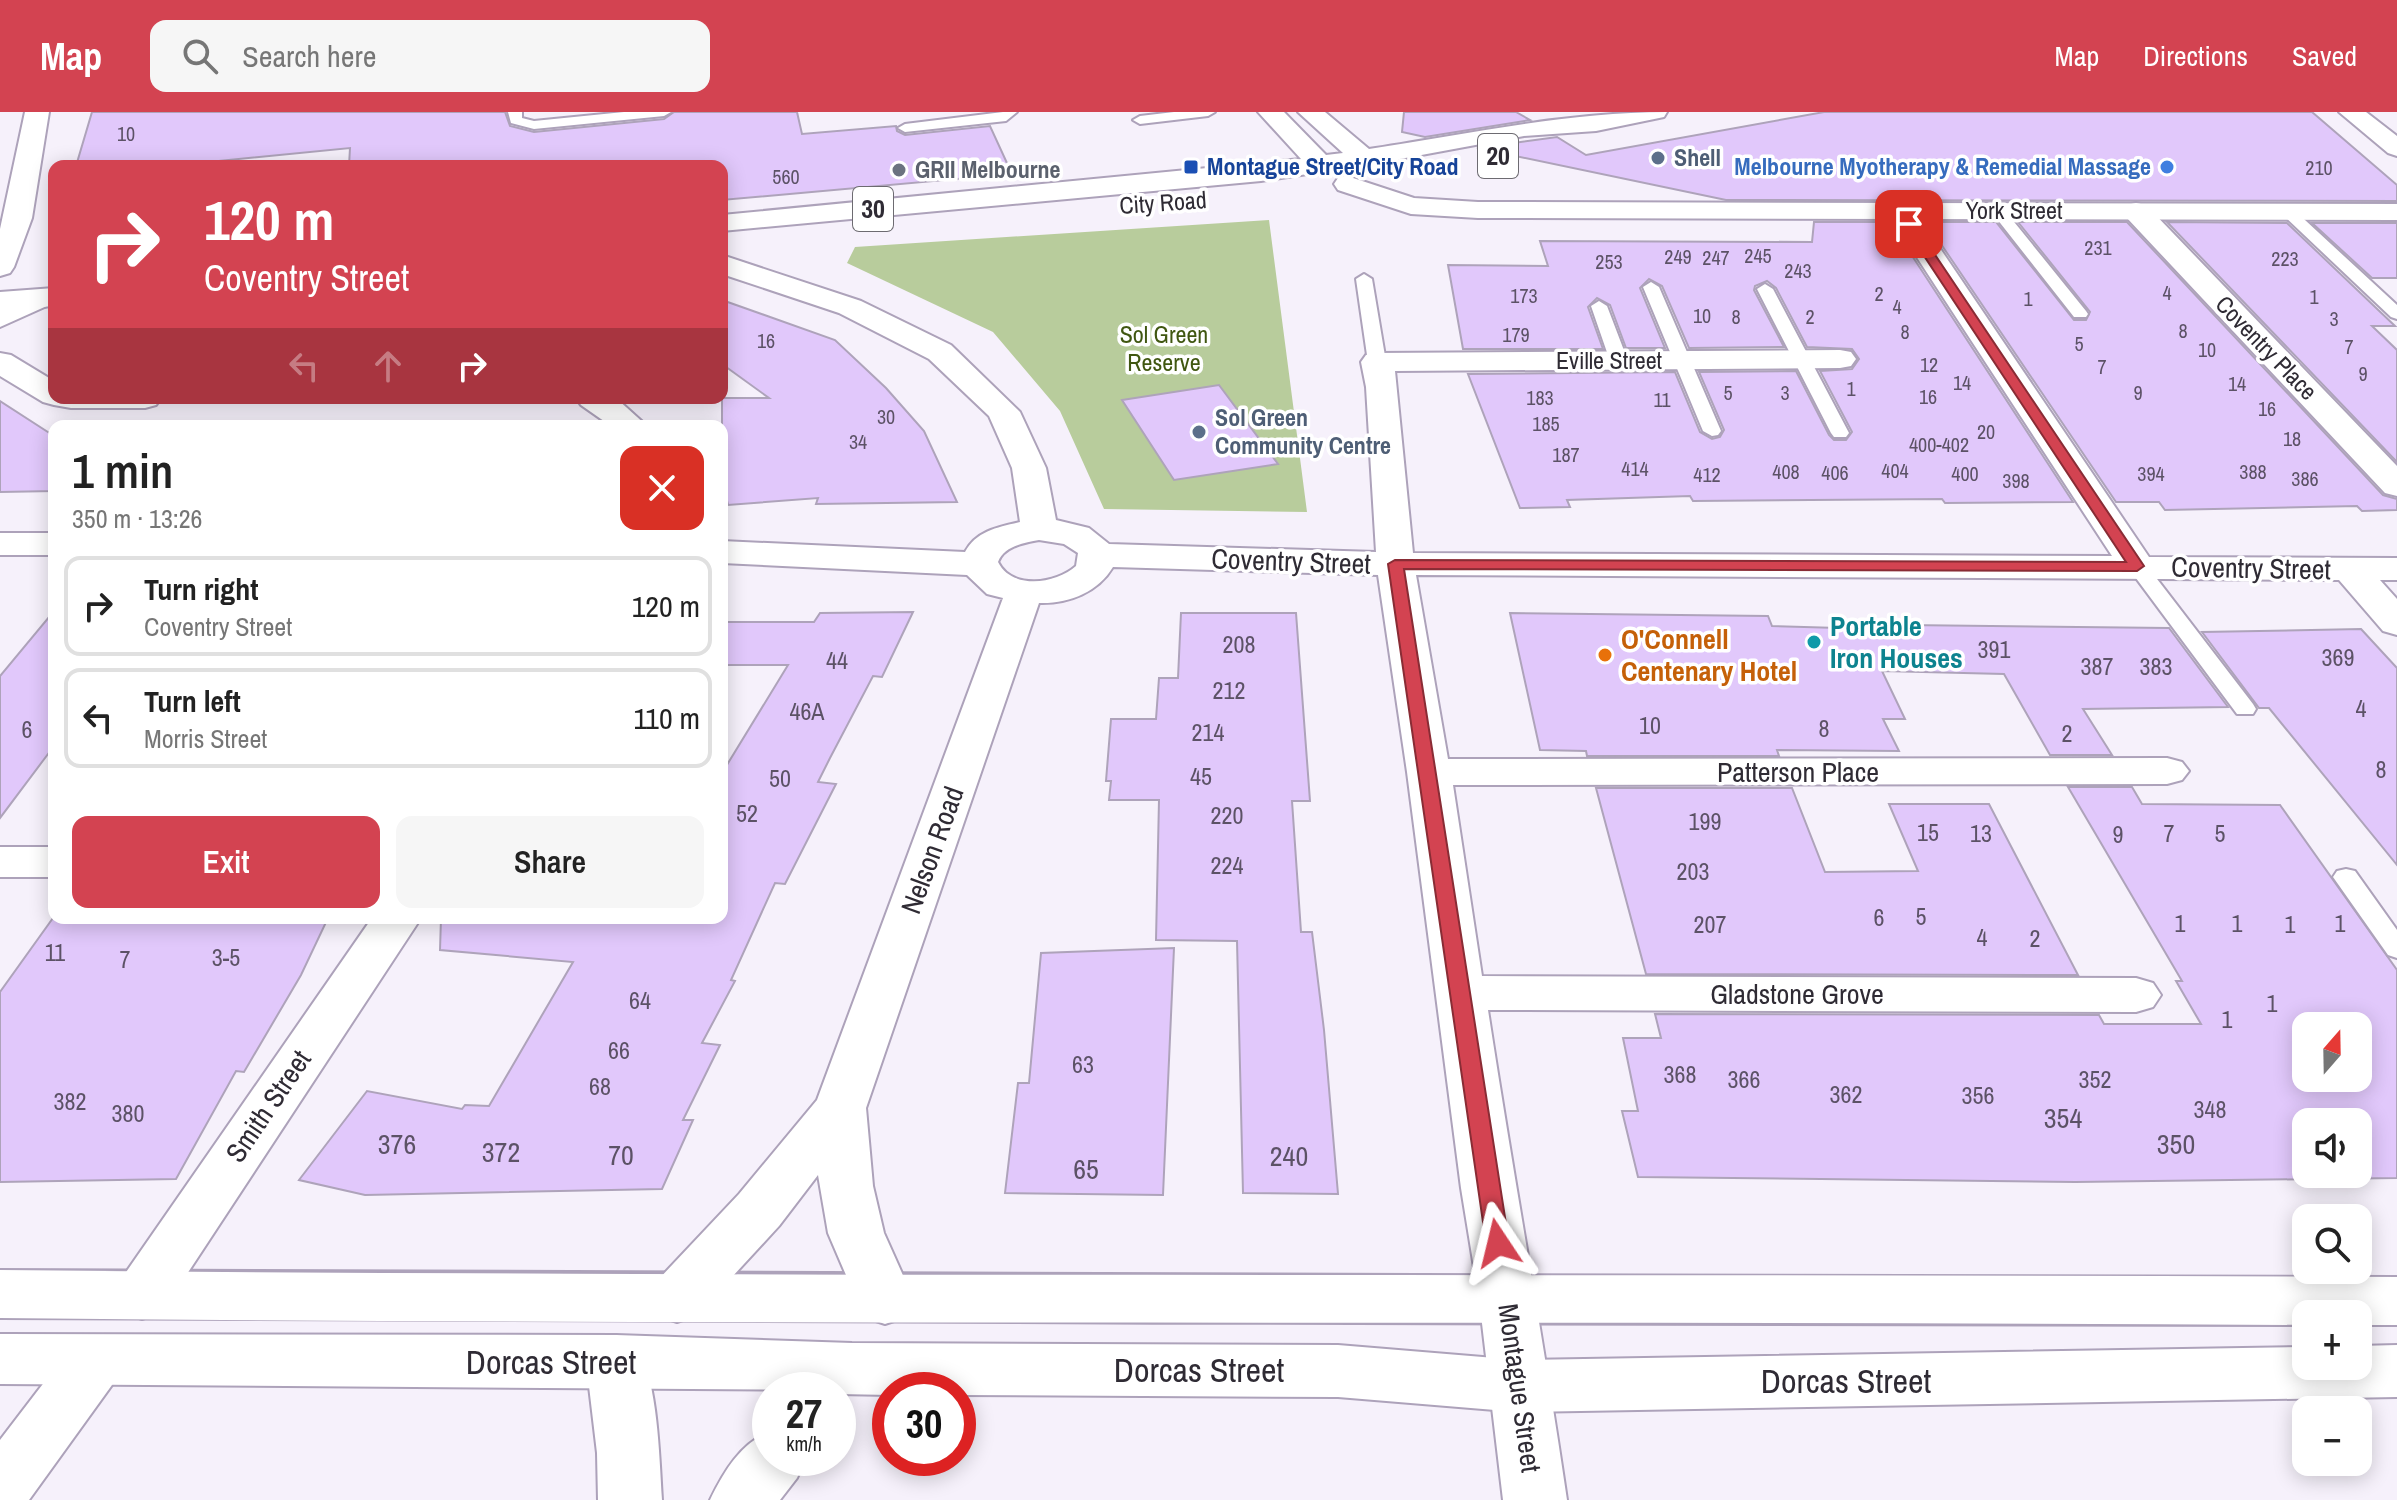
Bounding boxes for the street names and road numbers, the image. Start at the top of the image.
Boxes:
road number: 20 [1478,134,1518,178]
street label: City Road [1118,183,1208,221]
road number: 30 [853,187,893,231]
street label: York Street [1966,194,2063,226]
street label: Coventry Place [2209,288,2325,406]
street label: Eville Street [1556,344,1663,376]
street label: Coventry Street [1211,539,1371,583]
street label: Coventry Street [2171,548,2331,588]
street label: Patterson Place [1717,753,1879,791]
street label: Nelson Road [891,781,973,919]
street label: Gladstone Grove [1710,975,1884,1013]
street label: Smith Street [217,1042,319,1170]
street label: Montague Street [1489,1301,1551,1475]
street label: Dorcas Street [466,1339,636,1385]
street label: Dorcas Street [1114,1347,1284,1393]
street label: Dorcas Street [1761,1358,1931,1404]

